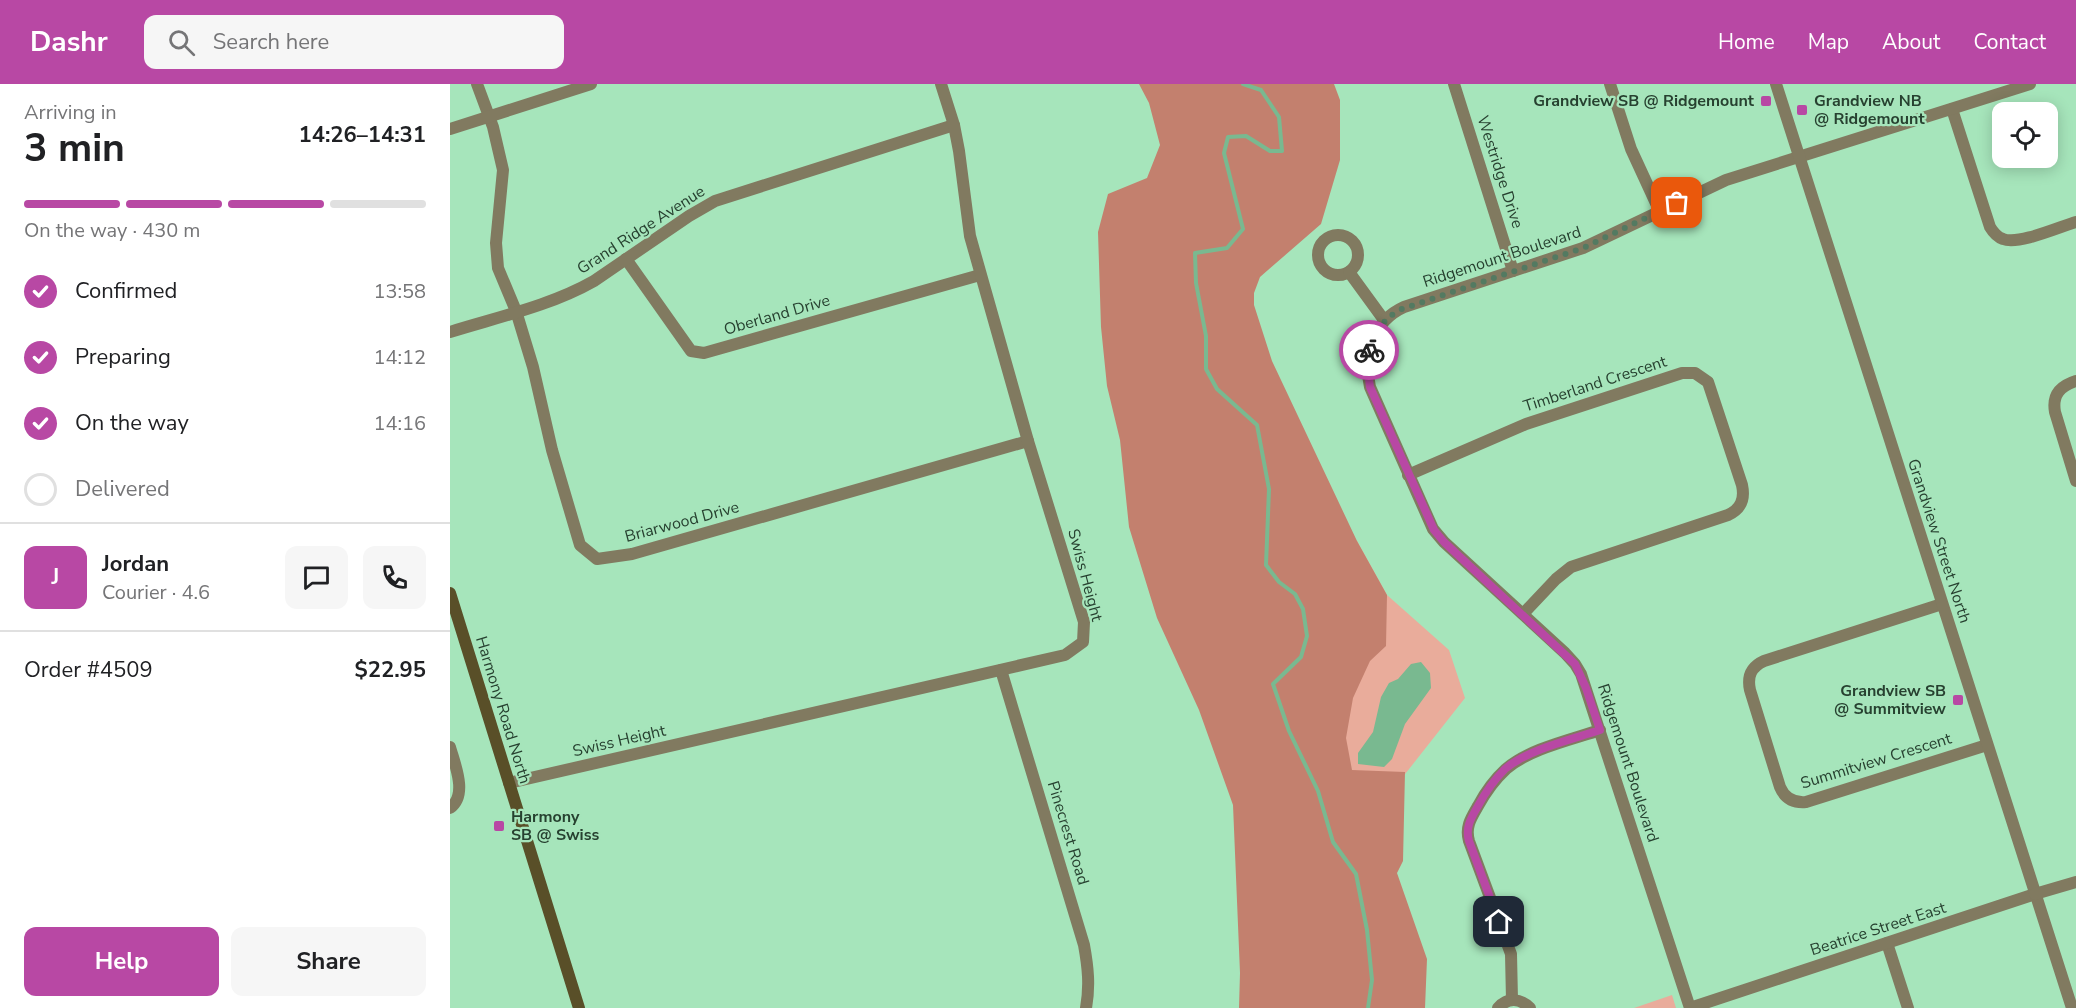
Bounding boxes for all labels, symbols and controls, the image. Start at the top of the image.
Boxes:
search box [144,15,564,69]
text: Dashr [30,23,108,61]
icon: search [165,26,198,59]
text: Search here [213,27,329,57]
text: Home [1718,28,1775,56]
text: Map [1808,28,1849,56]
text: About [1882,28,1940,56]
text: Contact [1973,28,2046,56]
place label: Grandview SB @ Ridgemount [1533,90,1755,112]
place label: Grandview NB @ Ridgemount [1814,90,1925,130]
marker: Grandview SB @ Ridgemount [1759,94,1773,108]
text: Arriving in [24,99,117,126]
map controls [1992,102,2058,168]
button: locate [1992,102,2058,168]
marker: Grandview NB @ Ridgemount [1795,103,1809,117]
street label: Westridge Drive [1471,113,1529,231]
text: 14:26–14:31 [298,120,426,150]
text: 3 min [24,122,125,175]
pin [1651,177,1702,228]
street label: Grand Ridge Avenue [573,180,709,280]
icon: bag [1660,186,1693,219]
text: On the way · 430 m [24,217,200,244]
street label: Ridgemount Boulevard [1420,221,1584,293]
icon: check [24,275,57,308]
text: Confirmed [75,276,177,306]
text: 13:58 [373,278,426,305]
street label: Oberland Drive [721,289,833,341]
courier [1339,320,1399,380]
icon: bike [1353,334,1386,367]
icon: check [24,341,57,374]
text: Preparing [75,342,171,372]
text: 14:12 [373,344,426,371]
street label: Timberland Crescent [1521,350,1670,418]
icon: check [24,407,57,440]
text: On the way [75,408,189,438]
text: 14:16 [373,410,426,437]
street label: Grandview Street North [1902,456,1976,626]
text: Delivered [75,474,170,504]
street label: Briarwood Drive [622,496,742,548]
street label: Swiss Height [1062,526,1108,624]
button: chat [285,546,348,609]
button: phone [363,546,426,609]
text: Jordan [102,549,169,579]
text: J [52,562,59,592]
text: Courier · 4.6 [102,579,210,606]
street label: Harmony Road North [470,634,536,786]
text: Order #4509 [24,655,153,685]
text: $22.95 [355,655,426,685]
place label: Grandview SB @ Summitview [1834,680,1946,720]
street label: Ridgemount Boulevard [1592,681,1664,845]
marker: Grandview SB @ Summitview [1951,693,1965,707]
street label: Swiss Height [570,720,668,762]
street label: Summitview Crescent [1798,727,1954,794]
street label: Pinecrest Road [1042,778,1094,888]
place label: Harmony SB @ Swiss [511,806,599,846]
marker: Harmony SB @ Swiss [492,819,506,833]
pin [1473,896,1524,947]
street label: Beatrice Street East [1807,897,1949,961]
icon: home [1482,905,1515,938]
button: Help [24,927,219,996]
button: Share [231,927,426,996]

